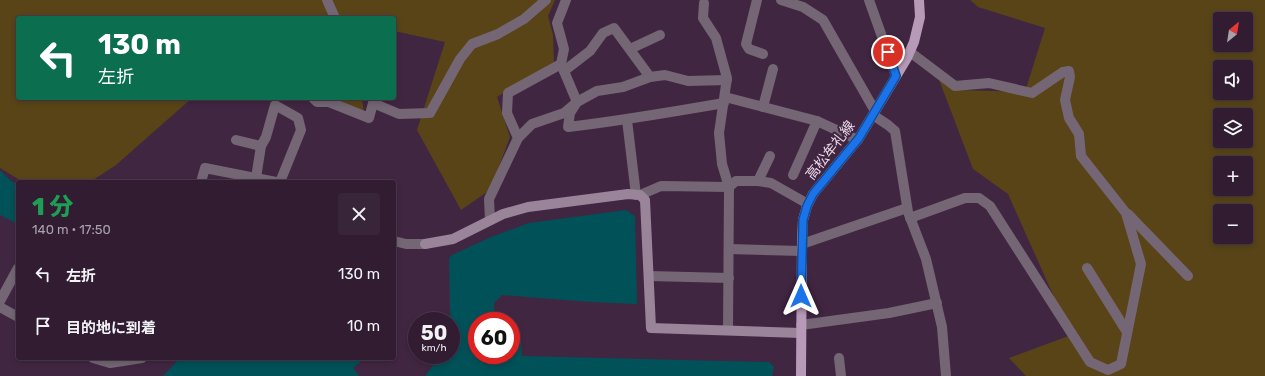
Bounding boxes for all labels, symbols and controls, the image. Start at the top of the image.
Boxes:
north arrow [1213,12,1253,52]
map controls [1213,12,1253,244]
text: 130 m [98,28,181,61]
icon: left [32,32,84,84]
pin [871,35,905,69]
icon: arrive [877,41,899,63]
button: sound [1213,60,1253,100]
text: 左折 [98,66,134,88]
button: layers [1213,108,1253,148]
street label: 高松牟礼線 [802,117,859,183]
button: + [1213,156,1253,196]
text: 1 分 [32,193,73,221]
button: close [338,193,380,235]
button: − [1213,204,1253,244]
text: 140 m · 17:50 [32,222,111,237]
icon: left [32,263,54,285]
text: 130 m [338,265,380,283]
text: 左折 [66,267,96,285]
position arrow [780,275,822,317]
speed limit sign: 60 [468,312,520,364]
icon: arrive [32,315,54,337]
text: 10 m [347,317,380,335]
text: 目的地に到着 [66,319,156,337]
text: 50 [421,321,447,345]
text: km/h [422,342,446,354]

